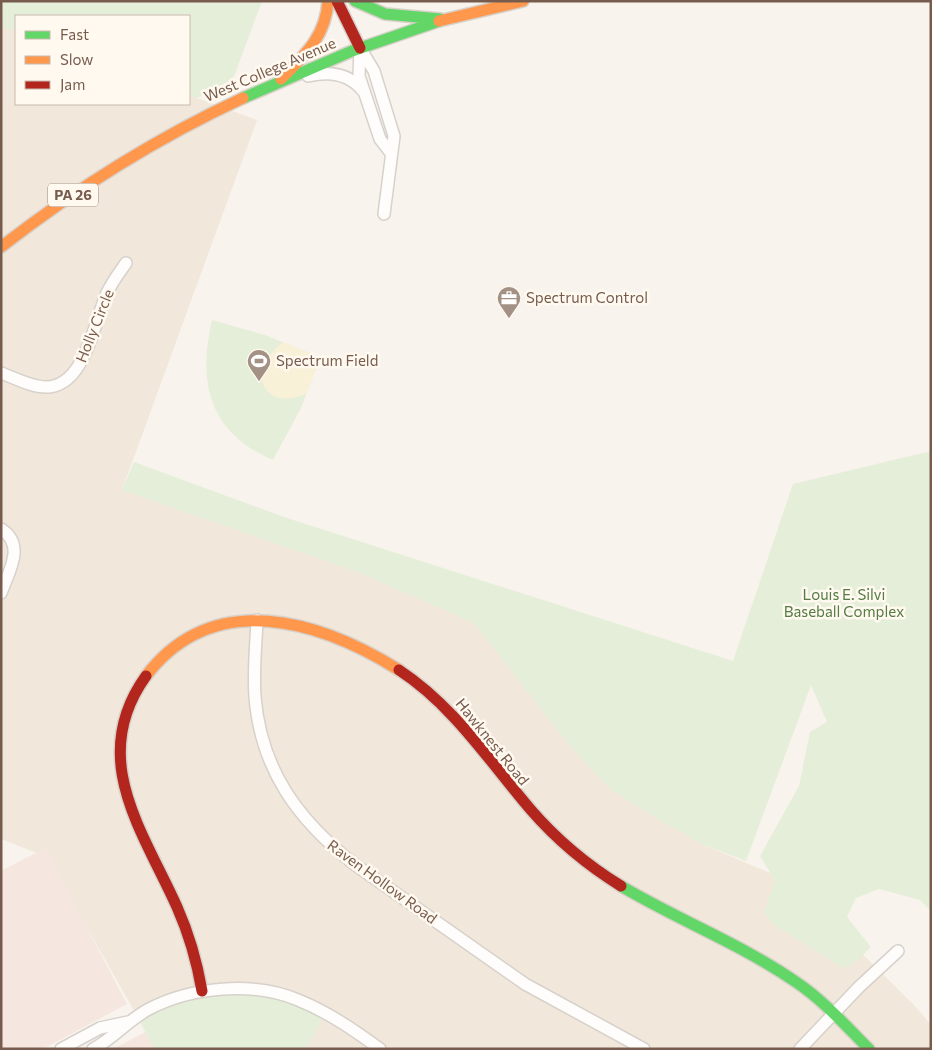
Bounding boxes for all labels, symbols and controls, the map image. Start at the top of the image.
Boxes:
legend [15,15,190,105]
text: Fast [60,25,89,43]
street label: West College Avenue [201,33,338,105]
text: Slow [60,50,93,68]
text: Jam [60,75,85,93]
road number: PA 26 [48,184,98,206]
office icon: Spectrum Control [496,285,522,319]
street label: Holly Circle [71,286,117,365]
place label: Spectrum Control [526,288,648,306]
sports icon: Spectrum Field [246,348,272,382]
place label: Spectrum Field [276,351,378,369]
park label: Louis E. Silvi Baseball Complex [784,585,904,620]
street label: Hawknest Road [452,694,533,788]
street label: Raven Hollow Road [324,835,441,927]

